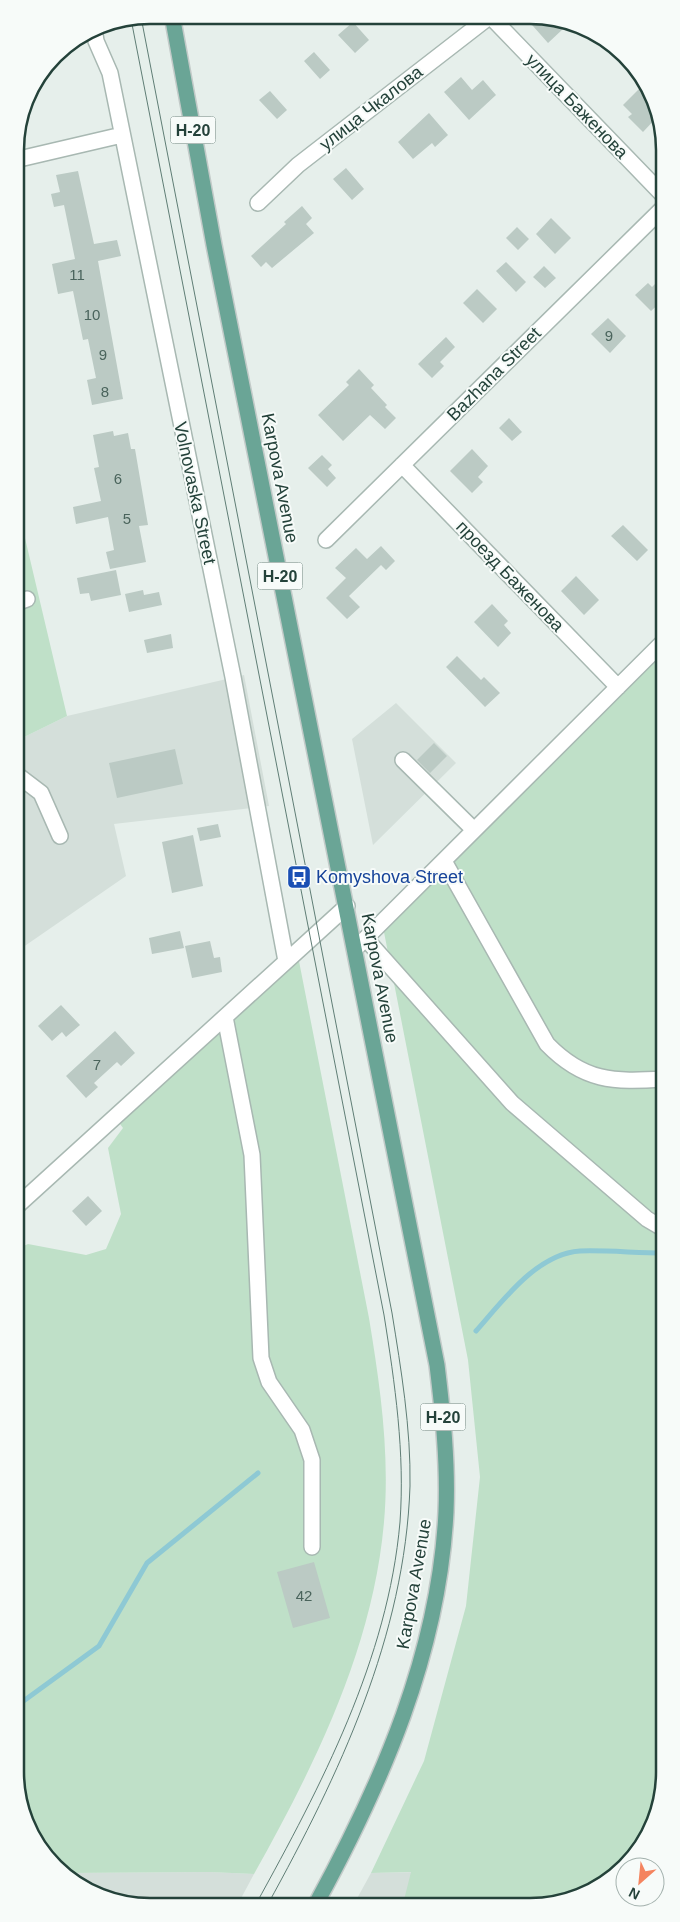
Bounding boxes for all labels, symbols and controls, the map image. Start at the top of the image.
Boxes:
street label: улица Баженова [522,50,633,163]
street label: улица Чкалова [316,61,427,154]
road number: Н-20 [170,116,216,144]
house number: 11 [69,266,85,283]
house number: 10 [84,306,100,323]
street label: Bazhana Street [443,323,545,425]
house number: 9 [605,327,613,344]
house number: 9 [99,346,107,363]
house number: 8 [101,383,109,400]
street label: Karpova Avenue [258,411,302,545]
street label: Volnovaska Street [170,420,220,566]
house number: 6 [114,470,122,487]
house number: 5 [123,510,131,527]
street label: проезд Баженова [452,517,569,636]
road number: Н-20 [258,562,302,590]
bus stop icon: Komyshova Street [286,864,312,890]
place label: Komyshova Street [316,867,463,887]
street label: Karpova Avenue [358,911,402,1045]
house number: 7 [93,1056,101,1073]
road number: Н-20 [420,1404,466,1430]
street label: Karpova Avenue [393,1517,435,1651]
house number: 42 [296,1587,312,1604]
north arrow [615,1857,665,1907]
text: N [626,1884,642,1903]

